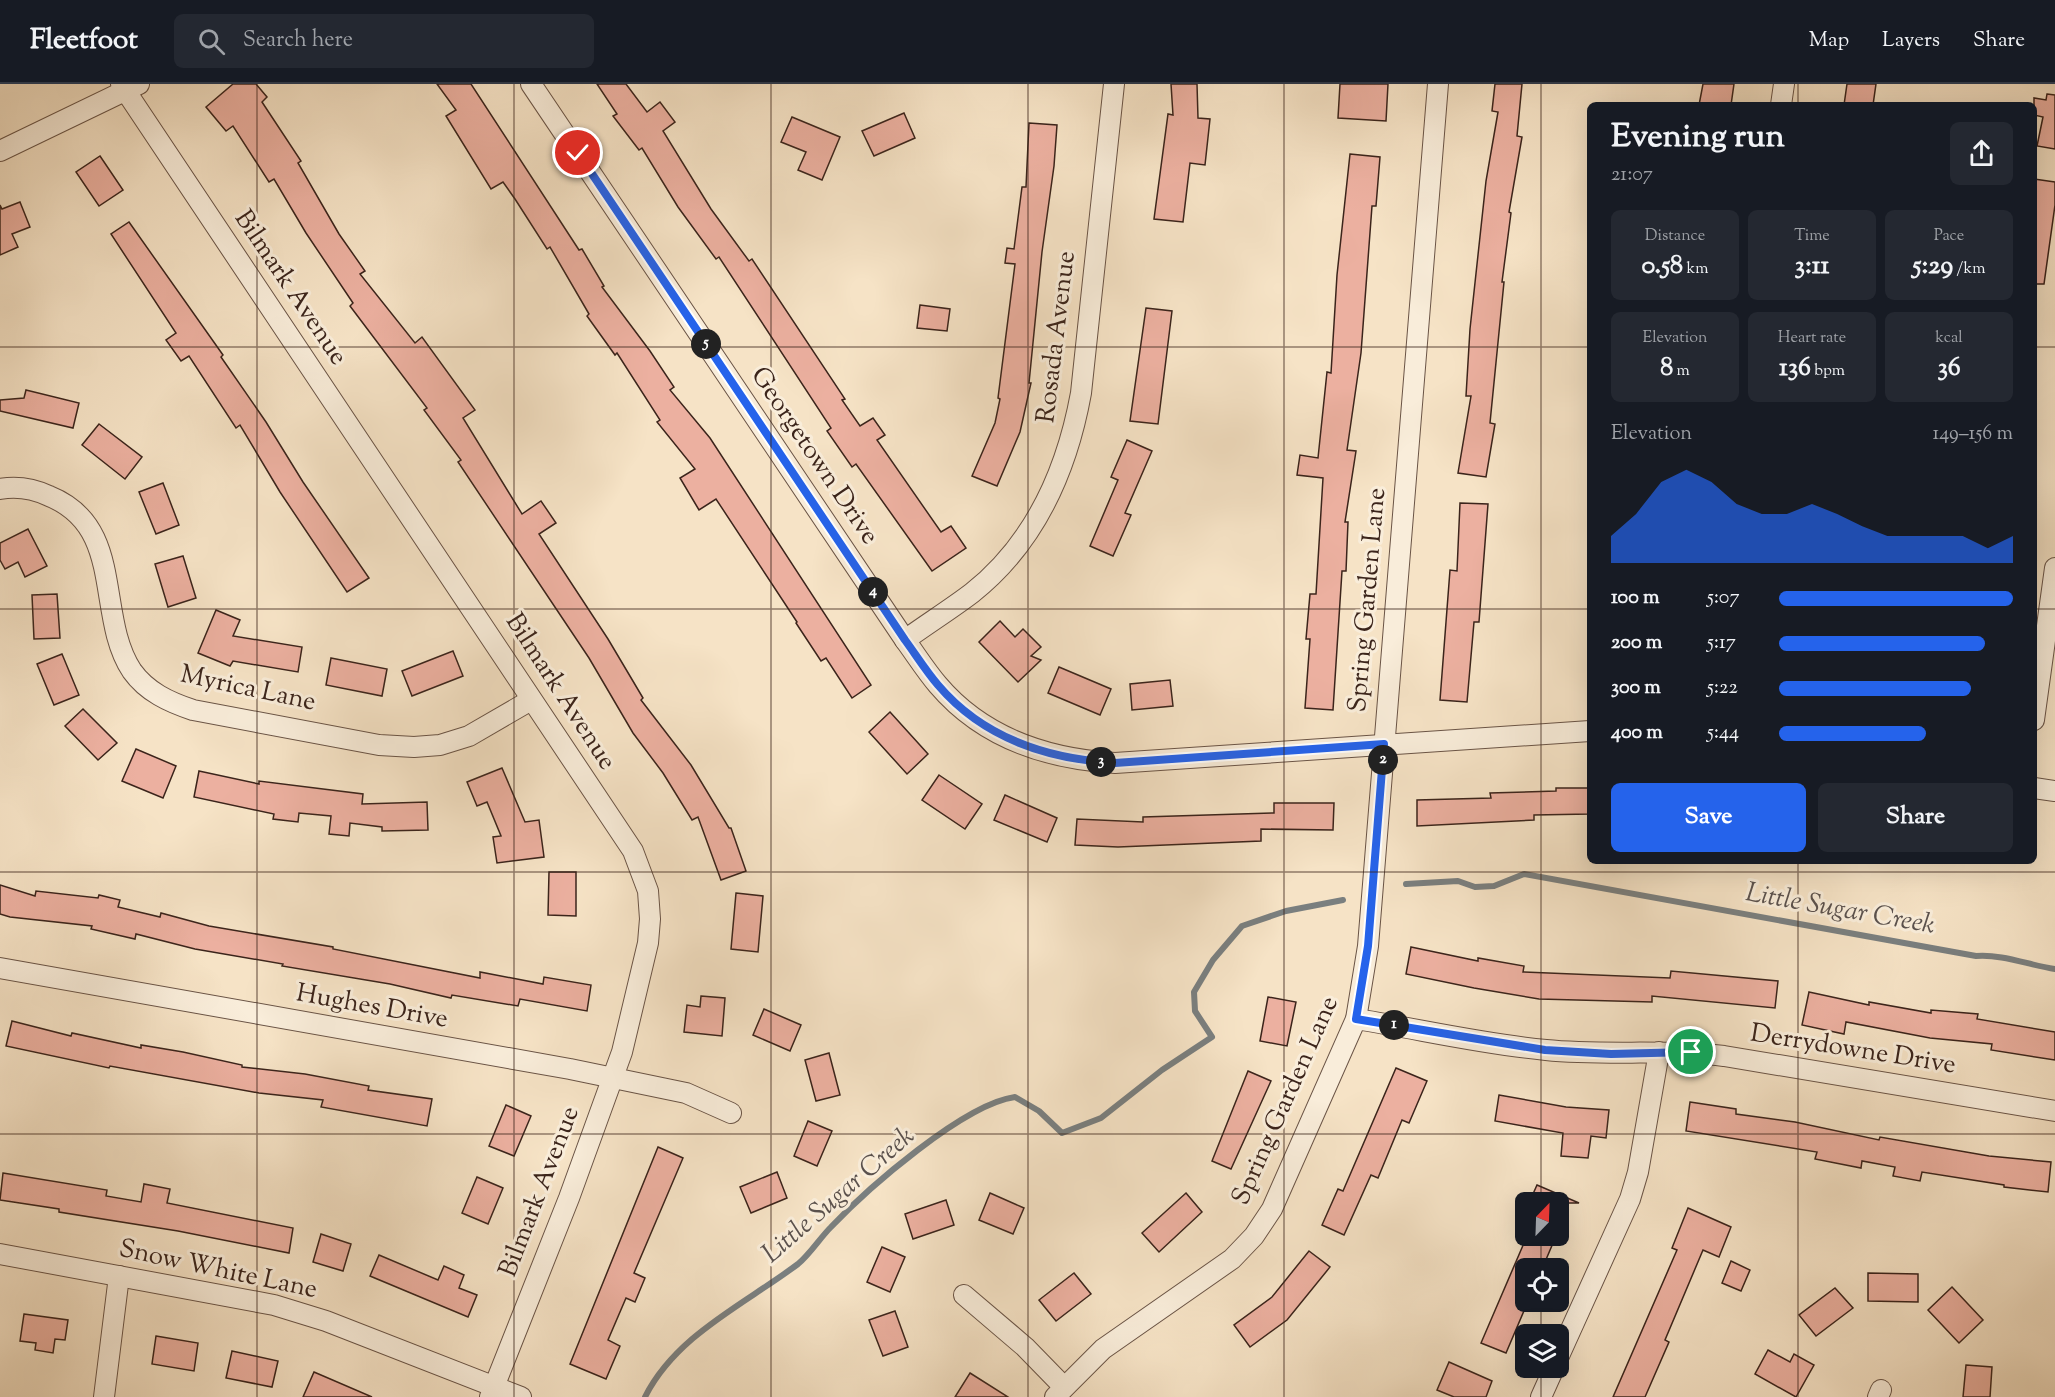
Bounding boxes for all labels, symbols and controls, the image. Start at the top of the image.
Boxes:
search box [174,14,594,68]
text: Fleetfoot [30,21,138,61]
icon: search [195,25,228,58]
text: Search here [243,25,353,57]
text: Map [1809,26,1849,56]
text: Layers [1882,26,1940,56]
text: Share [1973,26,2025,56]
text: Evening run [1611,114,1785,162]
button: share [1950,122,2013,185]
pin [552,127,603,178]
icon: check [561,136,594,169]
text: 21:07 [1611,161,1653,190]
street label: Bilmark Avenue [224,203,356,373]
text: Distance [1645,225,1705,248]
text: Time [1794,225,1830,248]
text: Pace [1934,225,1964,248]
text: 0.58 [1642,248,1683,285]
text: 3:11 [1795,248,1829,285]
text: 5:29 [1913,248,1953,285]
street label: Rosada Avenue [1028,249,1086,425]
text: km [1683,258,1708,281]
text: /km [1953,258,1985,281]
text: Elevation [1643,327,1707,350]
text: Heart rate [1778,327,1846,350]
text: kcal [1935,327,1963,350]
pin: 5 [691,329,721,359]
text: 5 [703,332,709,355]
text: 8 [1660,350,1673,387]
text: 136 [1779,350,1811,387]
text: 36 [1937,350,1961,387]
street label: Georgetown Drive [741,360,887,552]
text: m [1673,360,1690,383]
text: bpm [1811,360,1845,383]
text: Elevation [1611,420,1692,449]
text: 149–156 m [1932,420,2013,449]
street label: Spring Garden Lane [1340,486,1396,714]
pin: 4 [858,577,888,607]
text: 4 [869,580,877,603]
text: 100 m [1611,584,1660,613]
text: 5:07 [1707,584,1739,613]
street label: Bilmark Avenue [495,606,625,778]
text: 200 m [1611,629,1662,658]
text: 5:17 [1707,629,1736,658]
street label: Myrica Lane [177,657,319,721]
text: 300 m [1611,674,1661,703]
text: 5:22 [1707,674,1738,703]
text: 400 m [1611,719,1663,748]
text: 5:44 [1707,719,1739,748]
pin: 2 [1368,745,1398,775]
pin: 3 [1086,747,1116,777]
text: 2 [1379,748,1387,771]
text: 3 [1098,750,1104,773]
button: Save [1611,783,1806,852]
button: Share [1818,783,2013,852]
water label: Little Sugar Creek [1742,874,1938,946]
street label: Hughes Drive [293,975,451,1039]
street label: Spring Garden Lane [1223,991,1349,1211]
pin: 1 [1379,1010,1409,1040]
text: 1 [1391,1013,1397,1036]
street label: Derrydowne Drive [1748,1016,1958,1084]
pin [1665,1026,1716,1077]
icon: arrive [1674,1035,1707,1068]
street label: Bilmark Avenue [490,1101,590,1283]
water label: Little Sugar Creek [754,1118,924,1274]
north arrow [1515,1192,1569,1246]
map controls [1515,1192,1569,1378]
street label: Snow White Lane [115,1231,321,1309]
button: locate [1515,1258,1569,1312]
button: layers [1515,1324,1569,1378]

